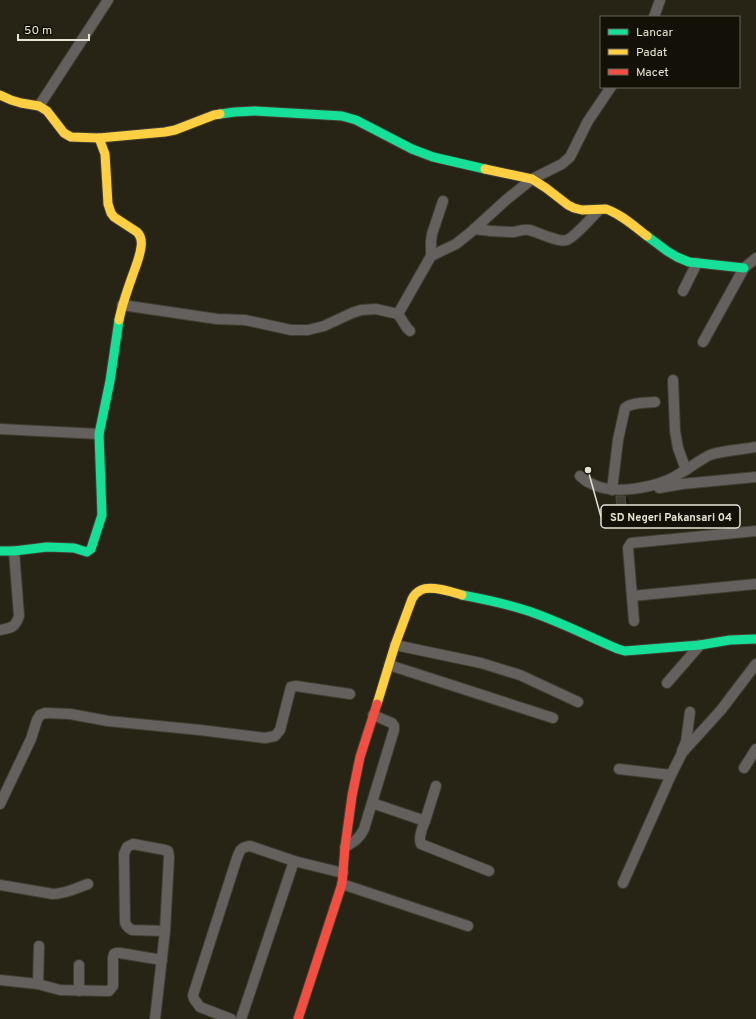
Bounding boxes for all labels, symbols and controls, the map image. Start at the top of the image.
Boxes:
scale bar [18,16,89,42]
legend [600,16,740,88]
text: 50 m [24,23,52,39]
text: Lancar [636,25,673,41]
text: Padat [636,45,667,61]
text: Macet [636,65,669,81]
callout: SD Negeri Pakansari 04 [601,505,740,528]
text: SD Negeri Pakansari 04 [610,511,732,525]

